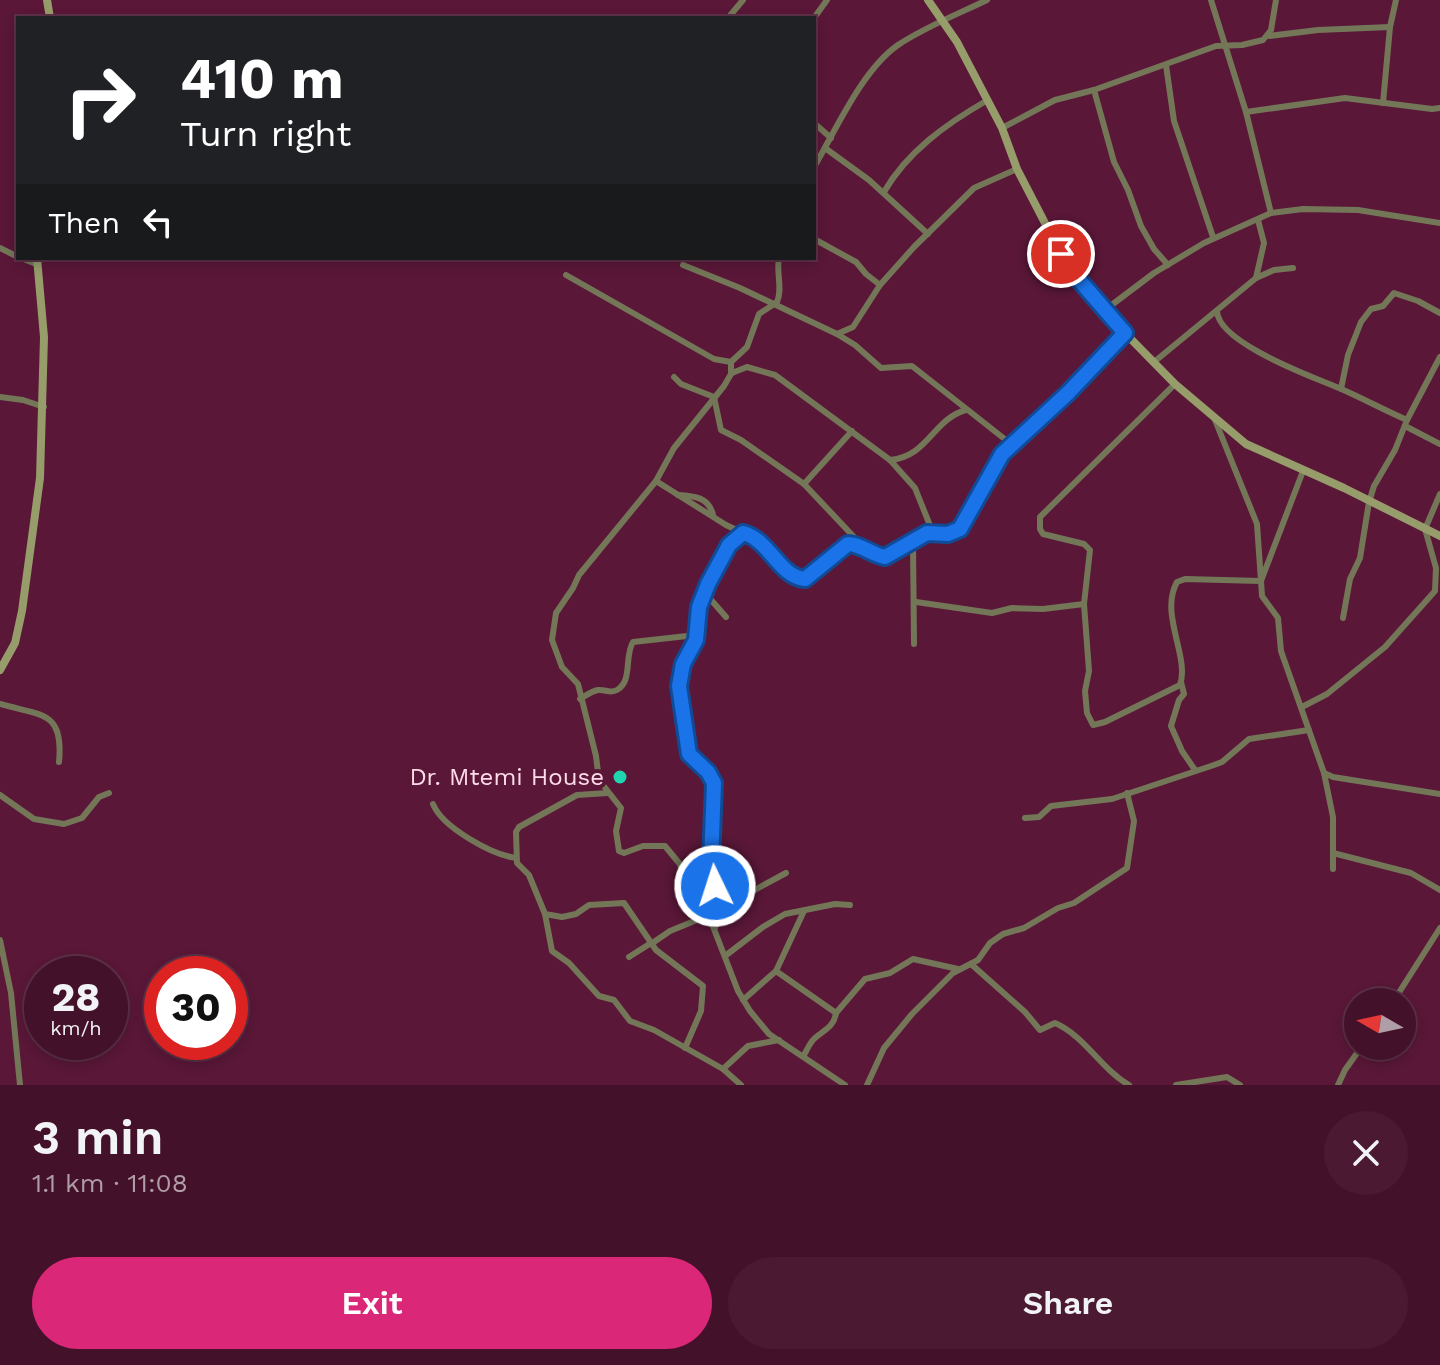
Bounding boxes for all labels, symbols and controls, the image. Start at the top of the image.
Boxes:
text: 410 m [180,46,344,112]
icon: right [48,48,152,152]
text: Turn right [180,113,351,155]
icon: left [136,200,180,244]
text: Then [48,205,120,240]
pin [1027,220,1095,288]
icon: arrive [1039,232,1083,276]
place label: Dr. Mtemi House [409,763,604,791]
marker: Dr. Mtemi House [611,768,629,786]
position arrow [673,844,757,928]
speed limit sign: 30 [144,956,248,1060]
text: 28 [52,974,100,1021]
north arrow [1344,988,1416,1060]
map controls [1344,988,1416,1060]
text: km/h [50,1016,102,1040]
text: 3 min [32,1109,164,1166]
button: close [1324,1111,1408,1195]
text: 1.1 km · 11:08 [32,1168,188,1198]
button: Exit [32,1257,712,1349]
button: Share [728,1257,1408,1349]

